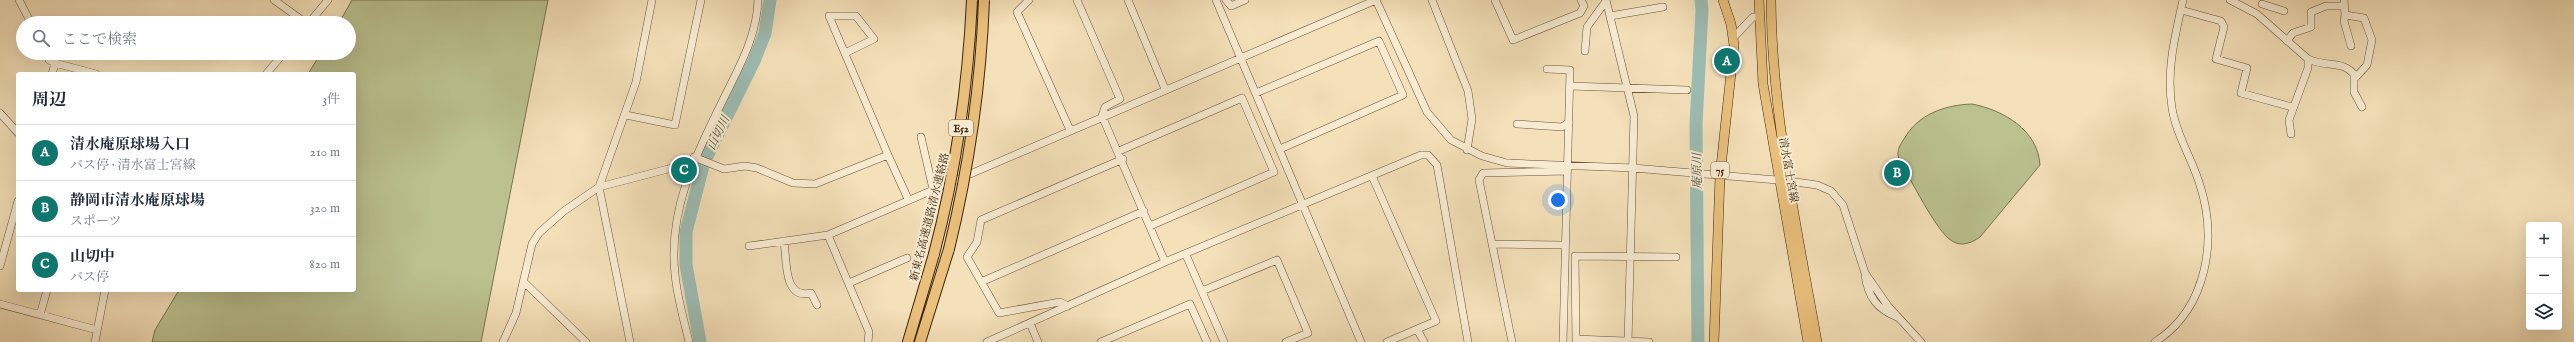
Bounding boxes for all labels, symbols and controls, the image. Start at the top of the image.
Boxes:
search box [16,16,356,60]
icon: search [30,27,52,49]
text: ここで検索 [62,30,137,49]
pin: A [1714,46,1740,76]
text: 周辺 [32,90,66,111]
text: 3件 [322,91,340,108]
water label: 山切川 [704,112,734,153]
road number: E52 [949,120,973,136]
text: 清水庵原球場入口 [70,135,190,154]
street label: 清水富士宮線 [1775,136,1801,204]
text: A [41,144,49,161]
text: 210 m [310,144,340,161]
water label: 庵原川 [1690,151,1705,189]
street label: 新東名高速道路清水連絡路 [907,152,953,283]
pin: C [671,155,697,185]
text: バス停 · 清水富士宮線 [70,157,196,174]
pin: B [1884,158,1910,188]
road number: 75 [1711,162,1729,178]
your location [1548,190,1568,210]
text: 静岡市清水庵原球場 [70,191,205,210]
text: B [41,200,49,217]
text: 320 m [310,200,340,217]
text: スポーツ [70,213,121,230]
map controls [2526,222,2562,330]
button: + [2526,222,2562,258]
text: 山切中 [70,247,115,266]
text: C [40,256,50,273]
text: 820 m [310,256,340,273]
button: − [2526,258,2562,294]
text: バス停 [70,269,109,286]
button: layers [2526,294,2562,330]

